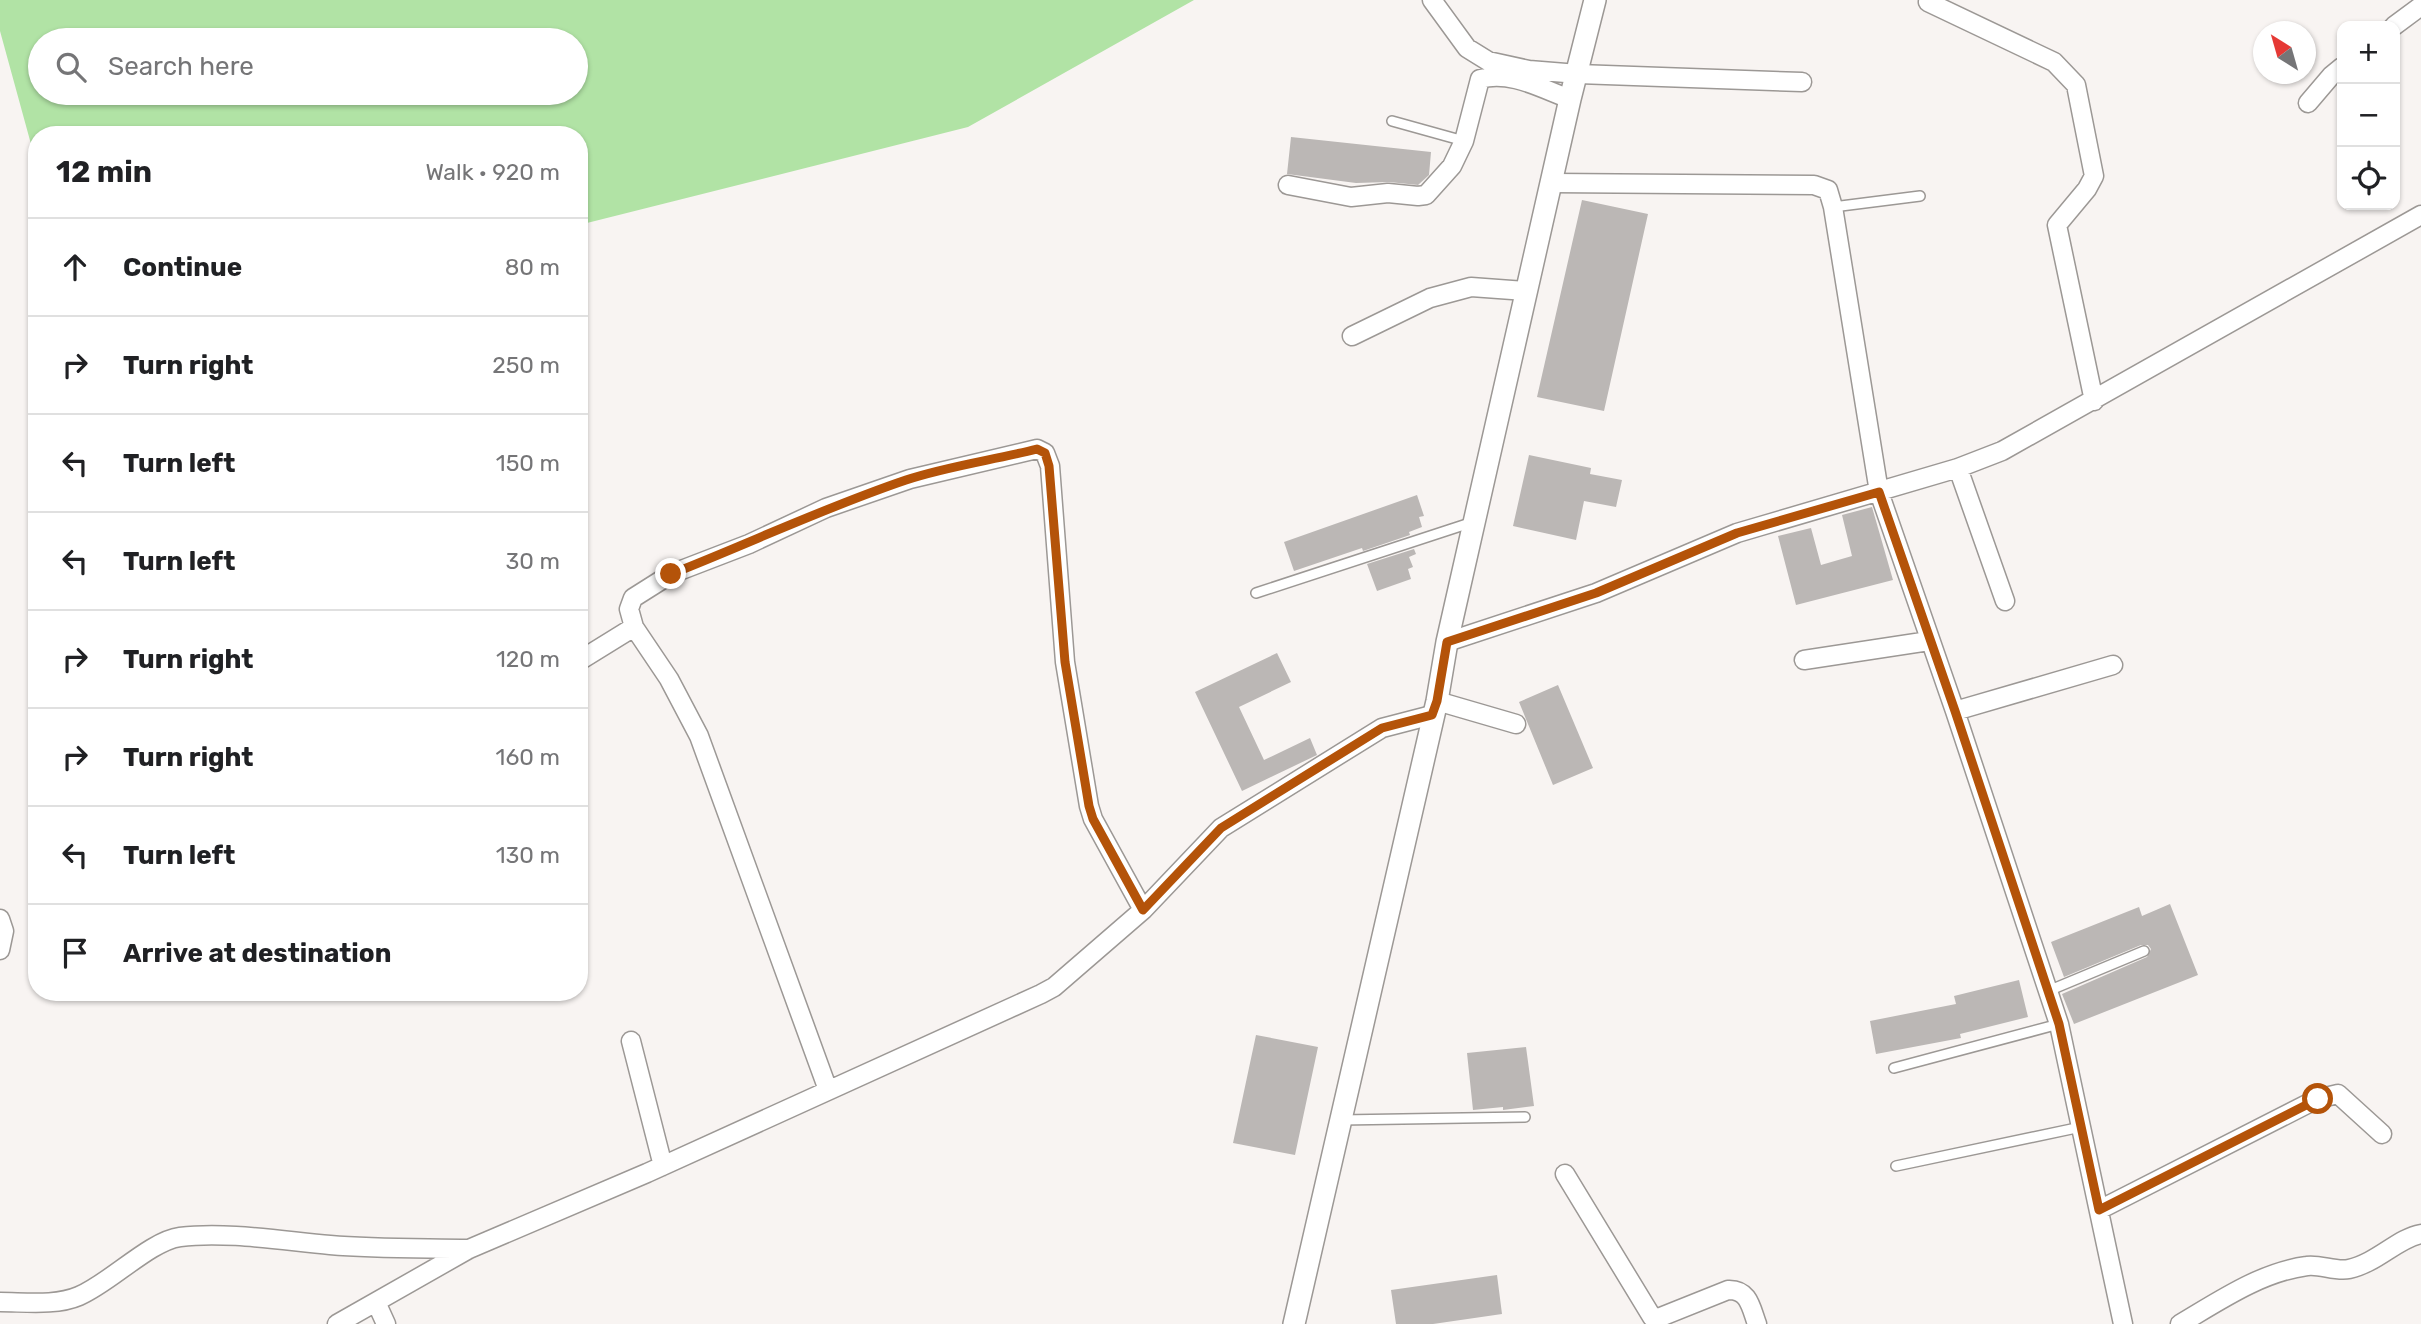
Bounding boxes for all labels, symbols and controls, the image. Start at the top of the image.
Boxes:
north arrow [2253,21,2316,84]
map controls [2337,21,2400,210]
button: + [2337,21,2400,84]
search box [28,28,588,105]
icon: search [52,48,90,86]
text: Search here [108,51,254,82]
button: − [2337,84,2400,147]
button: locate [2337,147,2400,210]
text: 12 min [56,154,152,190]
text: Walk · 920 m [425,158,560,186]
icon: ahead [56,248,94,286]
text: Continue [123,252,242,283]
text: 80 m [505,253,560,281]
icon: right [56,346,94,384]
text: Turn right [123,350,253,381]
text: 250 m [492,351,560,379]
icon: left [56,444,94,482]
text: Turn left [123,448,235,479]
text: 150 m [496,449,560,477]
icon: left [56,542,94,580]
text: Turn left [123,546,235,577]
text: 30 m [505,547,560,575]
route end [655,558,686,589]
icon: right [56,640,94,678]
text: Turn right [123,644,253,675]
text: 120 m [496,645,560,673]
icon: right [56,738,94,776]
text: Turn right [123,742,253,773]
text: 160 m [496,743,560,771]
icon: left [56,836,94,874]
text: Turn left [123,840,235,871]
text: 130 m [496,841,560,869]
icon: arrive [56,934,94,972]
text: Arrive at destination [123,938,391,969]
route start [2302,1083,2333,1114]

